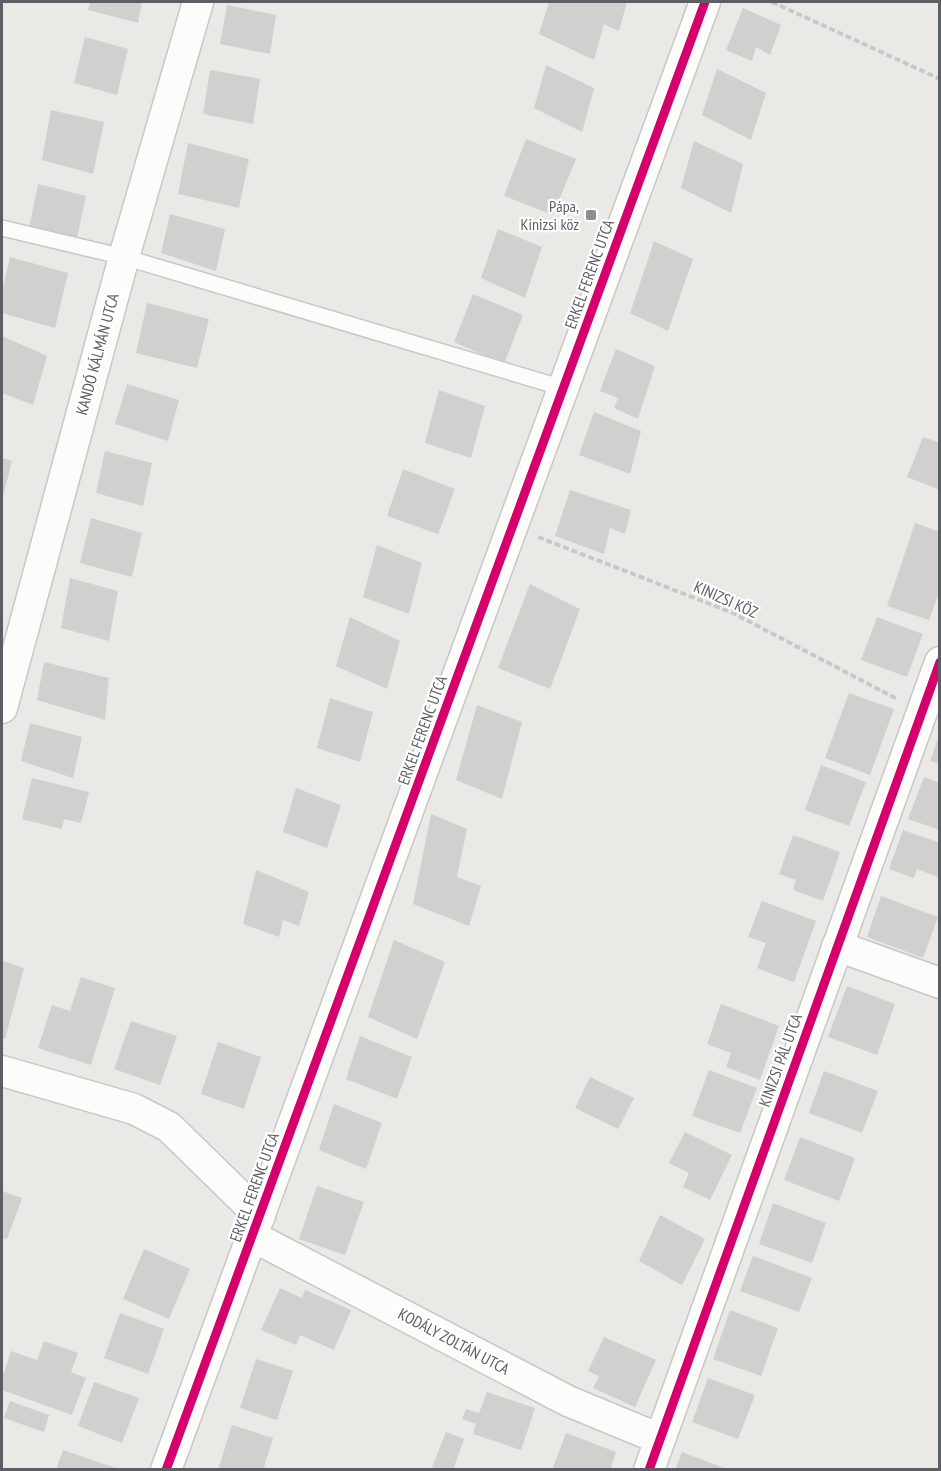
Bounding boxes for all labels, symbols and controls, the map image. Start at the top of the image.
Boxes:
place label: Pápa, Kinizsi köz [521,196,579,234]
marker: Pápa, Kinizsi köz [584,208,598,222]
street label: ERKEL FERENC UTCA [560,216,618,331]
street label: KANDÓ KÁLMÁN UTCA [71,291,123,417]
street label: KINIZSI KÖZ [691,576,761,622]
street label: ERKEL FERENC UTCA [393,672,451,787]
street label: KINIZSI PÁL UTCA [754,1010,806,1109]
street label: ERKEL FERENC UTCA [225,1129,283,1244]
street label: KODÁLY ZOLTÁN UTCA [395,1303,513,1379]

